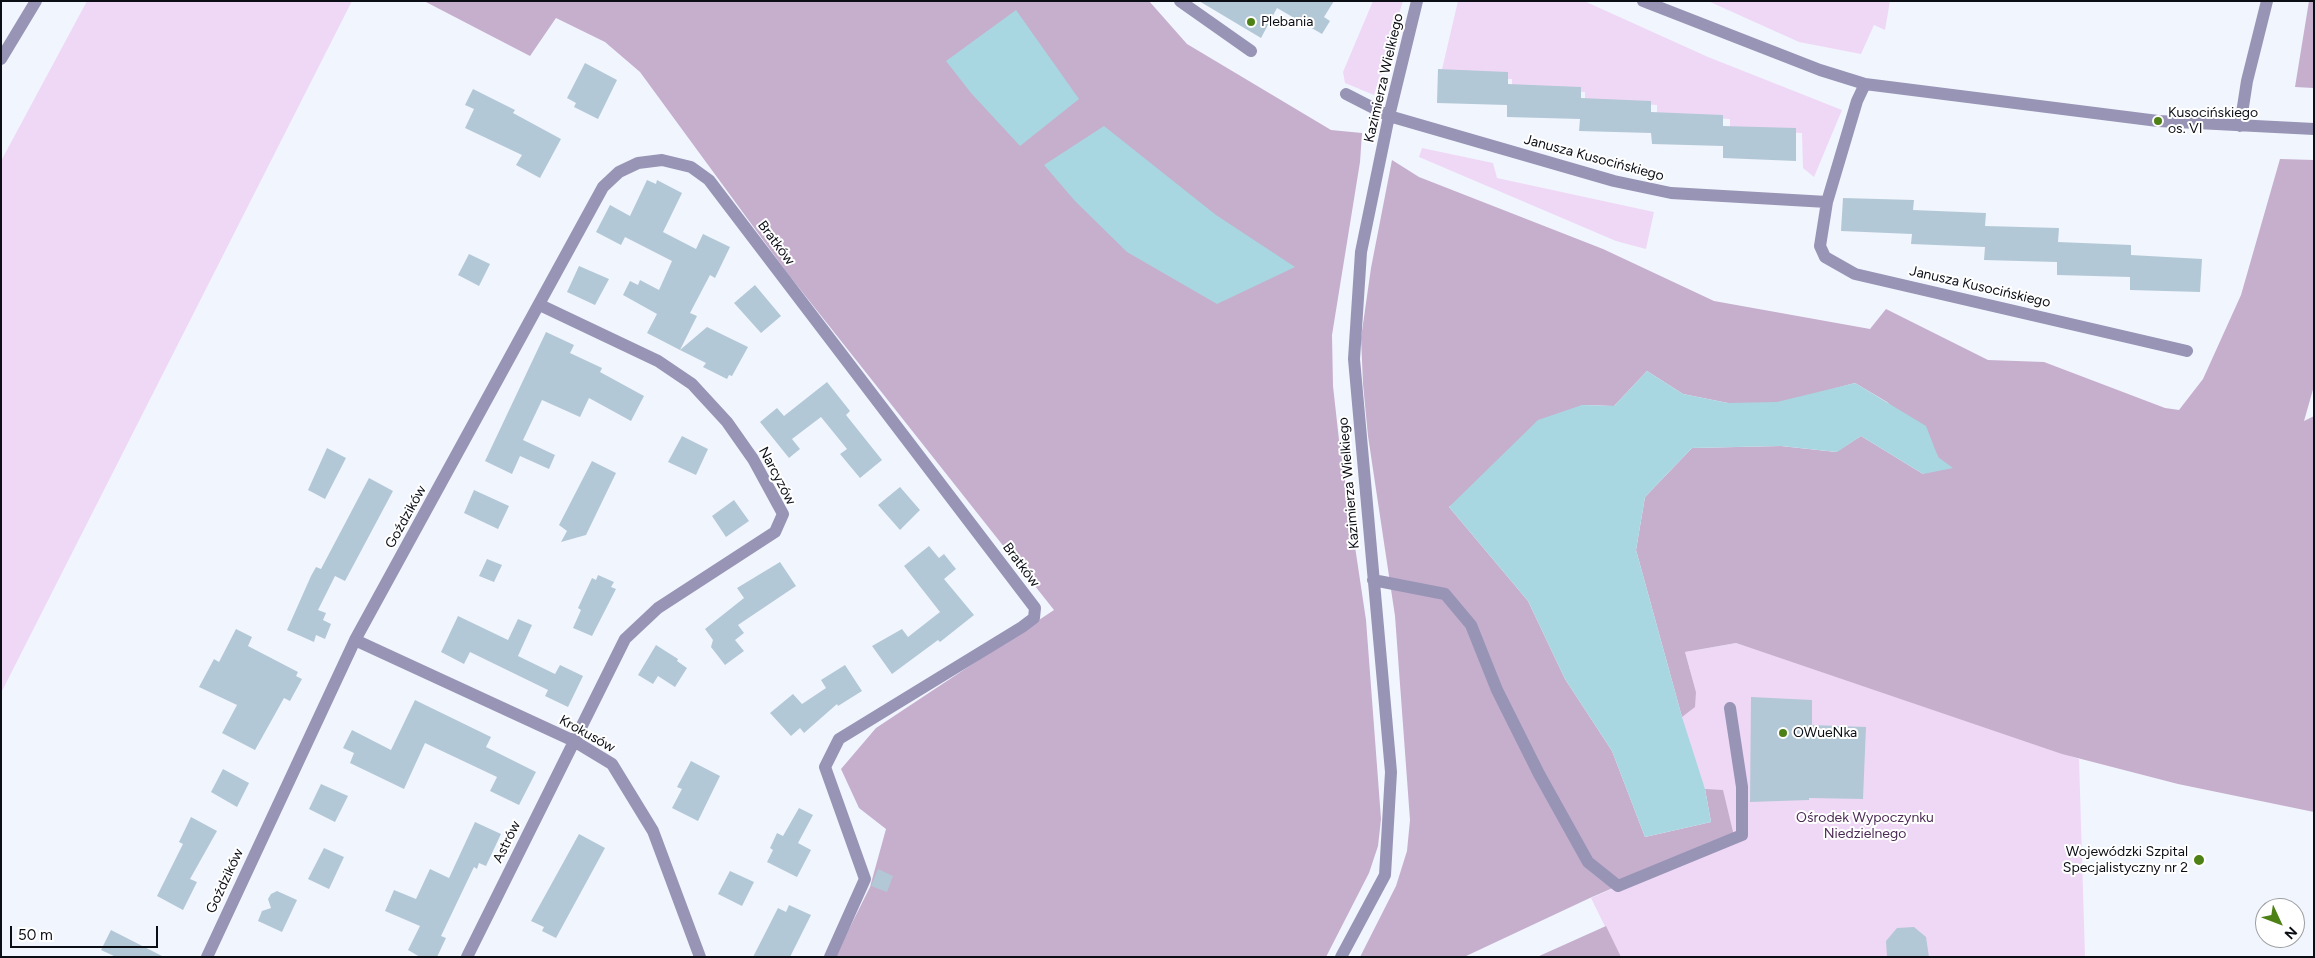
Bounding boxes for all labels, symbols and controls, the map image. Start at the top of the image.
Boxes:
street label: Kazimierza Wielkiego [1361,12,1407,144]
place label: Plebania [1261,14,1313,30]
marker: Plebania [1245,16,1257,28]
place label: Kusocińskiego os. VI [2168,105,2258,138]
marker: Kusocińskiego os. VI [2152,115,2164,127]
street label: Janusza Kusocińskiego [1522,131,1666,185]
street label: Bratków [754,217,798,269]
street label: Janusza Kusocińskiego [1908,263,2052,311]
street label: Kazimierza Wielkiego [1335,416,1363,550]
street label: Narcyzów [755,444,799,508]
street label: Goździków [382,483,430,551]
street label: Bratków [999,539,1043,591]
street label: Krokusów [556,712,618,756]
place label: OWueNka [1793,725,1857,741]
marker: OWueNka [1777,727,1789,739]
park label: Ośrodek Wypoczynku Niedzielnego [1796,810,1934,842]
street label: Astrów [490,818,524,866]
place label: Wojewódzki Szpital Specjalistyczny nr 2 [2063,844,2188,876]
street label: Goździków [203,846,247,916]
marker: Wojewódzki Szpital Specjalistyczny nr 2 [2192,853,2206,867]
north arrow [2255,898,2305,948]
scale bar [12,916,160,948]
text: N [2281,923,2301,943]
text: 50 m [18,926,53,944]

